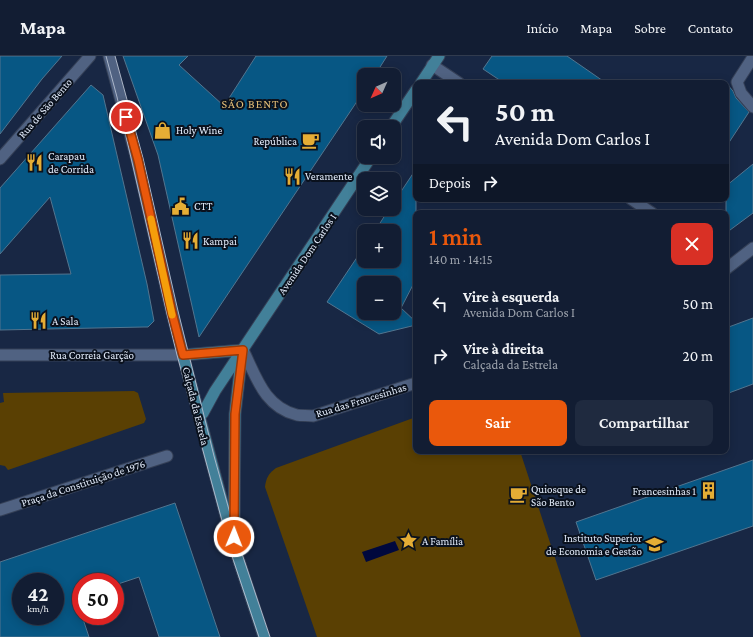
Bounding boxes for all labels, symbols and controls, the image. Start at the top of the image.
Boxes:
text: Mapa [20,17,66,38]
text: Início [527,20,558,36]
text: Mapa [580,20,612,36]
text: Sobre [634,20,666,36]
text: Contato [688,20,733,36]
north arrow [357,68,401,112]
map controls [357,68,401,320]
street label: Rua de São Bento [16,75,75,140]
icon: left [429,96,481,148]
text: 50 m [495,96,555,127]
district label: SÃO BENTO [221,97,289,111]
pin [109,100,143,134]
icon: arrive [115,106,137,128]
shop icon: Holy Wine [153,120,173,140]
button: sound [357,120,401,164]
place label: Holy Wine [176,124,222,137]
text: Avenida Dom Carlos I [495,129,650,149]
cafe icon: República [300,131,320,151]
place label: República [254,135,297,148]
place label: Carapau de Corrida [48,150,94,175]
restaurant icon: Carapau de Corrida [25,152,45,172]
restaurant icon: Veramente [282,166,302,186]
place label: Veramente [305,170,353,182]
button: layers [357,172,401,216]
icon: right [479,172,501,194]
text: Depois [429,175,471,191]
public building icon: CTT [171,196,191,216]
place label: CTT [194,200,212,212]
street label: Avenida Dom Carlos I [276,211,338,297]
text: 1 min [429,223,482,250]
button: close [671,223,713,265]
button: + [357,224,401,268]
restaurant icon: Kampai [180,231,200,251]
place label: Kampai [203,235,237,248]
text: 140 m · 14:15 [429,252,493,267]
button: − [357,276,401,320]
text: Vire à esquerda [463,289,559,305]
icon: left [429,293,451,315]
text: 50 m [683,296,713,312]
text: Avenida Dom Carlos I [463,305,575,320]
restaurant icon: A Sala [29,311,49,331]
place label: A Sala [52,315,79,327]
text: Vire à direita [463,341,544,357]
icon: right [429,345,451,367]
text: 20 m [683,348,713,364]
street label: Rua Correia Garção [50,349,135,362]
text: Calçada da Estrela [463,357,558,372]
street label: Calçada da Estrela [179,366,212,447]
street label: Rua das Francesinhas [314,381,408,419]
button: Sair [429,400,567,446]
button: Compartilhar [575,400,713,446]
street label: Praça da Constituição de 1976 [20,457,147,510]
building icon: Francesinhas 1 [699,481,719,501]
place label: Quiosque de São Bento [531,483,586,508]
cafe icon: Quiosque de São Bento [508,485,528,505]
place label: Francesinhas 1 [632,485,696,497]
position arrow [213,516,255,558]
place icon: A Família [399,531,419,551]
place label: Instituto Superior de Economia e Gestão [546,532,643,557]
school or university icon: Instituto Superior de Economia e Gestão [645,534,665,554]
place label: A Família [422,535,463,547]
speed limit sign: 50 [72,573,124,625]
text: 42 [28,583,48,605]
text: km/h [27,603,49,614]

